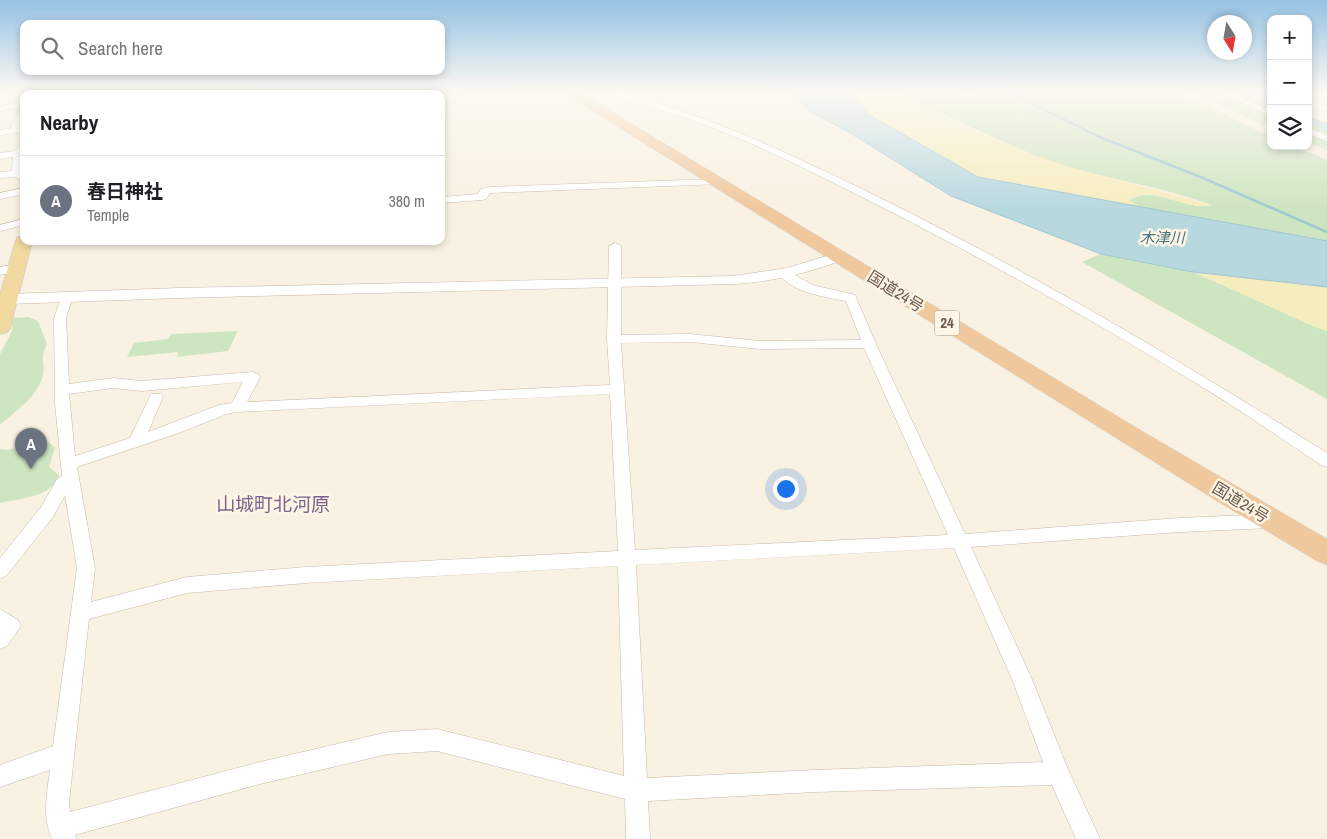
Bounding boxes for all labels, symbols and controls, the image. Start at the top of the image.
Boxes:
north arrow [1207,15,1252,60]
map controls [1267,15,1312,150]
button: + [1267,15,1312,60]
search box [20,20,445,75]
icon: search [38,34,66,62]
text: Search here [78,35,163,61]
button: − [1267,60,1312,105]
button: layers [1267,105,1312,150]
text: Nearby [40,108,98,137]
text: 春日神社 [87,178,163,204]
text: A [51,190,61,212]
text: 380 m [389,190,425,212]
text: Temple [87,204,129,226]
water label: 木津川 [1139,227,1186,248]
street label: 国道24号 [864,265,928,317]
road number: 24 [934,310,960,336]
pin: A [15,428,47,469]
your location [773,476,799,502]
street label: 国道24号 [1209,476,1273,528]
district label: 山城町北河原 [216,491,330,517]

